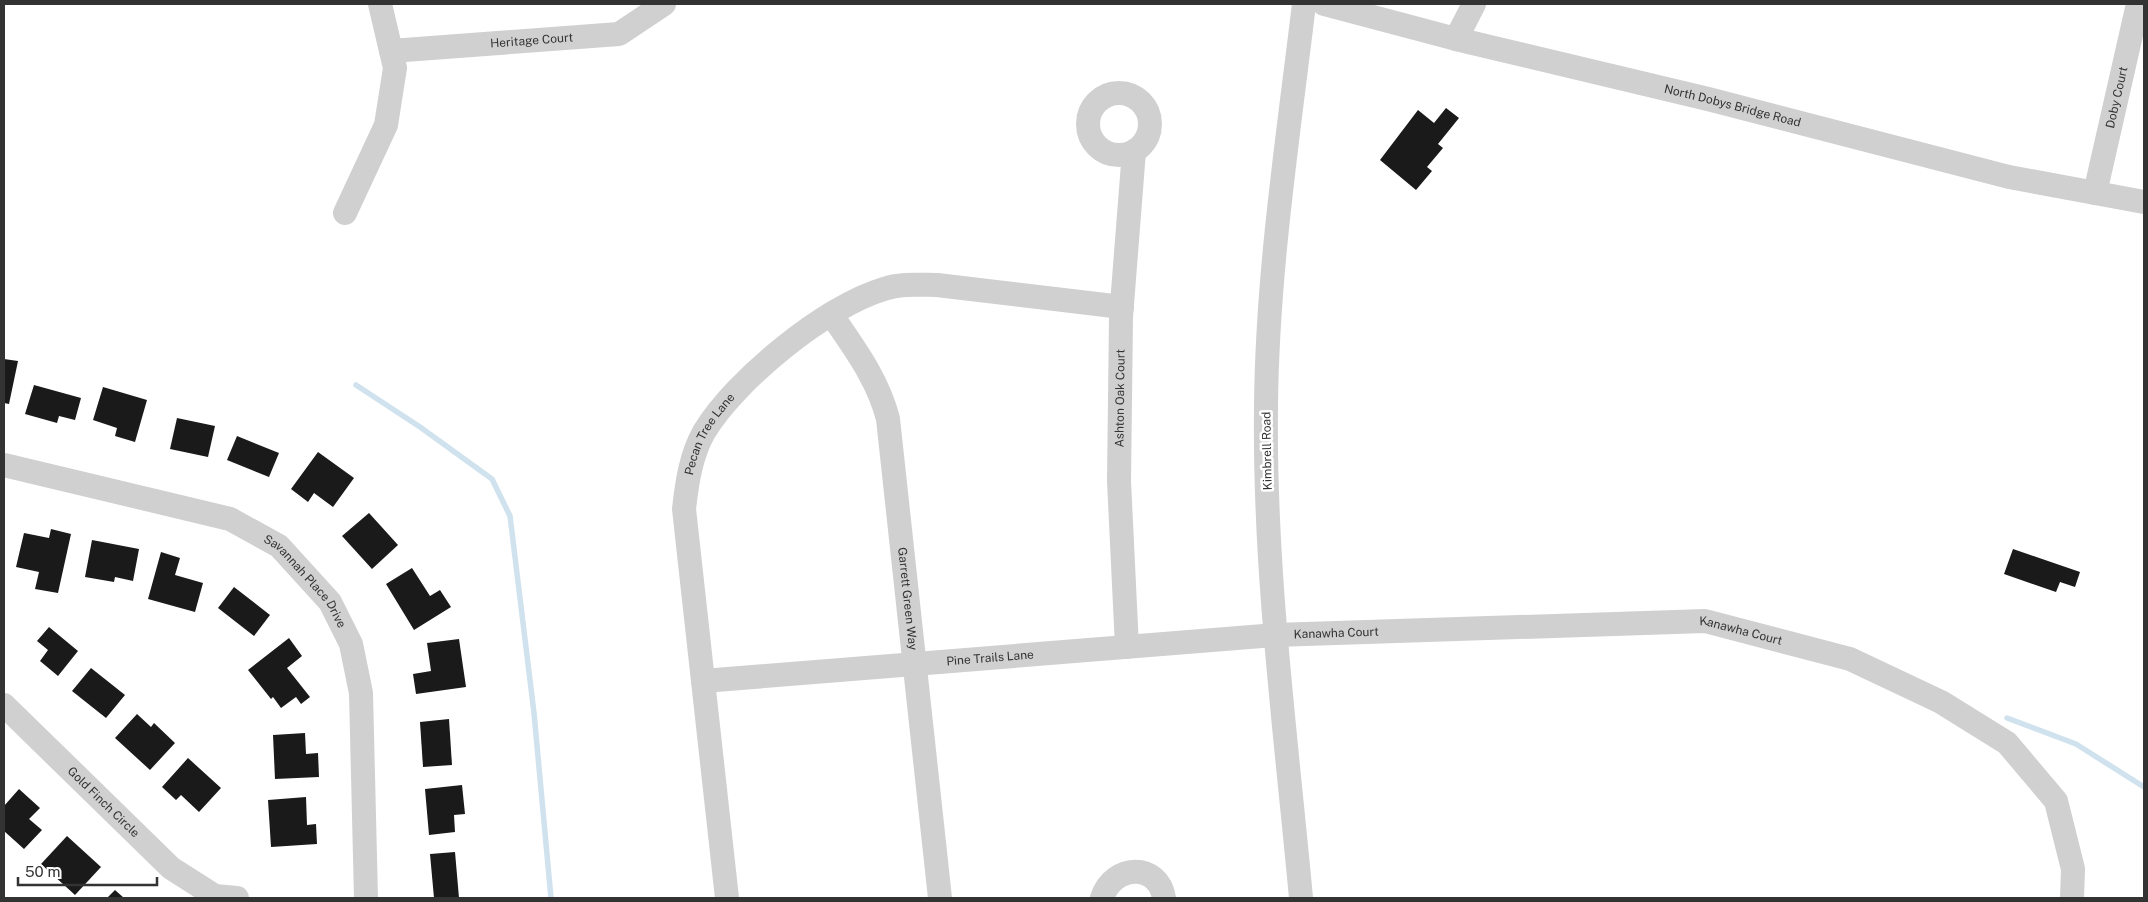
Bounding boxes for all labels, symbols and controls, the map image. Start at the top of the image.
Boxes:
street label: Heritage Court [490,30,574,51]
street label: Doby Court [2103,65,2131,130]
street label: North Dobys Bridge Road [1663,82,1802,130]
street label: Ashton Oak Court [1112,349,1128,448]
street label: Pecan Tree Lane [682,390,738,476]
street label: Kimbrell Road [1259,412,1275,490]
street label: Savannah Place Drive [261,532,349,630]
street label: Garrett Green Way [895,547,920,651]
street label: Kanawha Court [1699,614,1784,648]
street label: Kanawha Court [1293,625,1379,641]
street label: Pine Trails Lane [946,647,1035,668]
street label: Gold Finch Circle [65,764,142,840]
scale bar [18,854,156,886]
text: 50 m [25,863,60,880]

